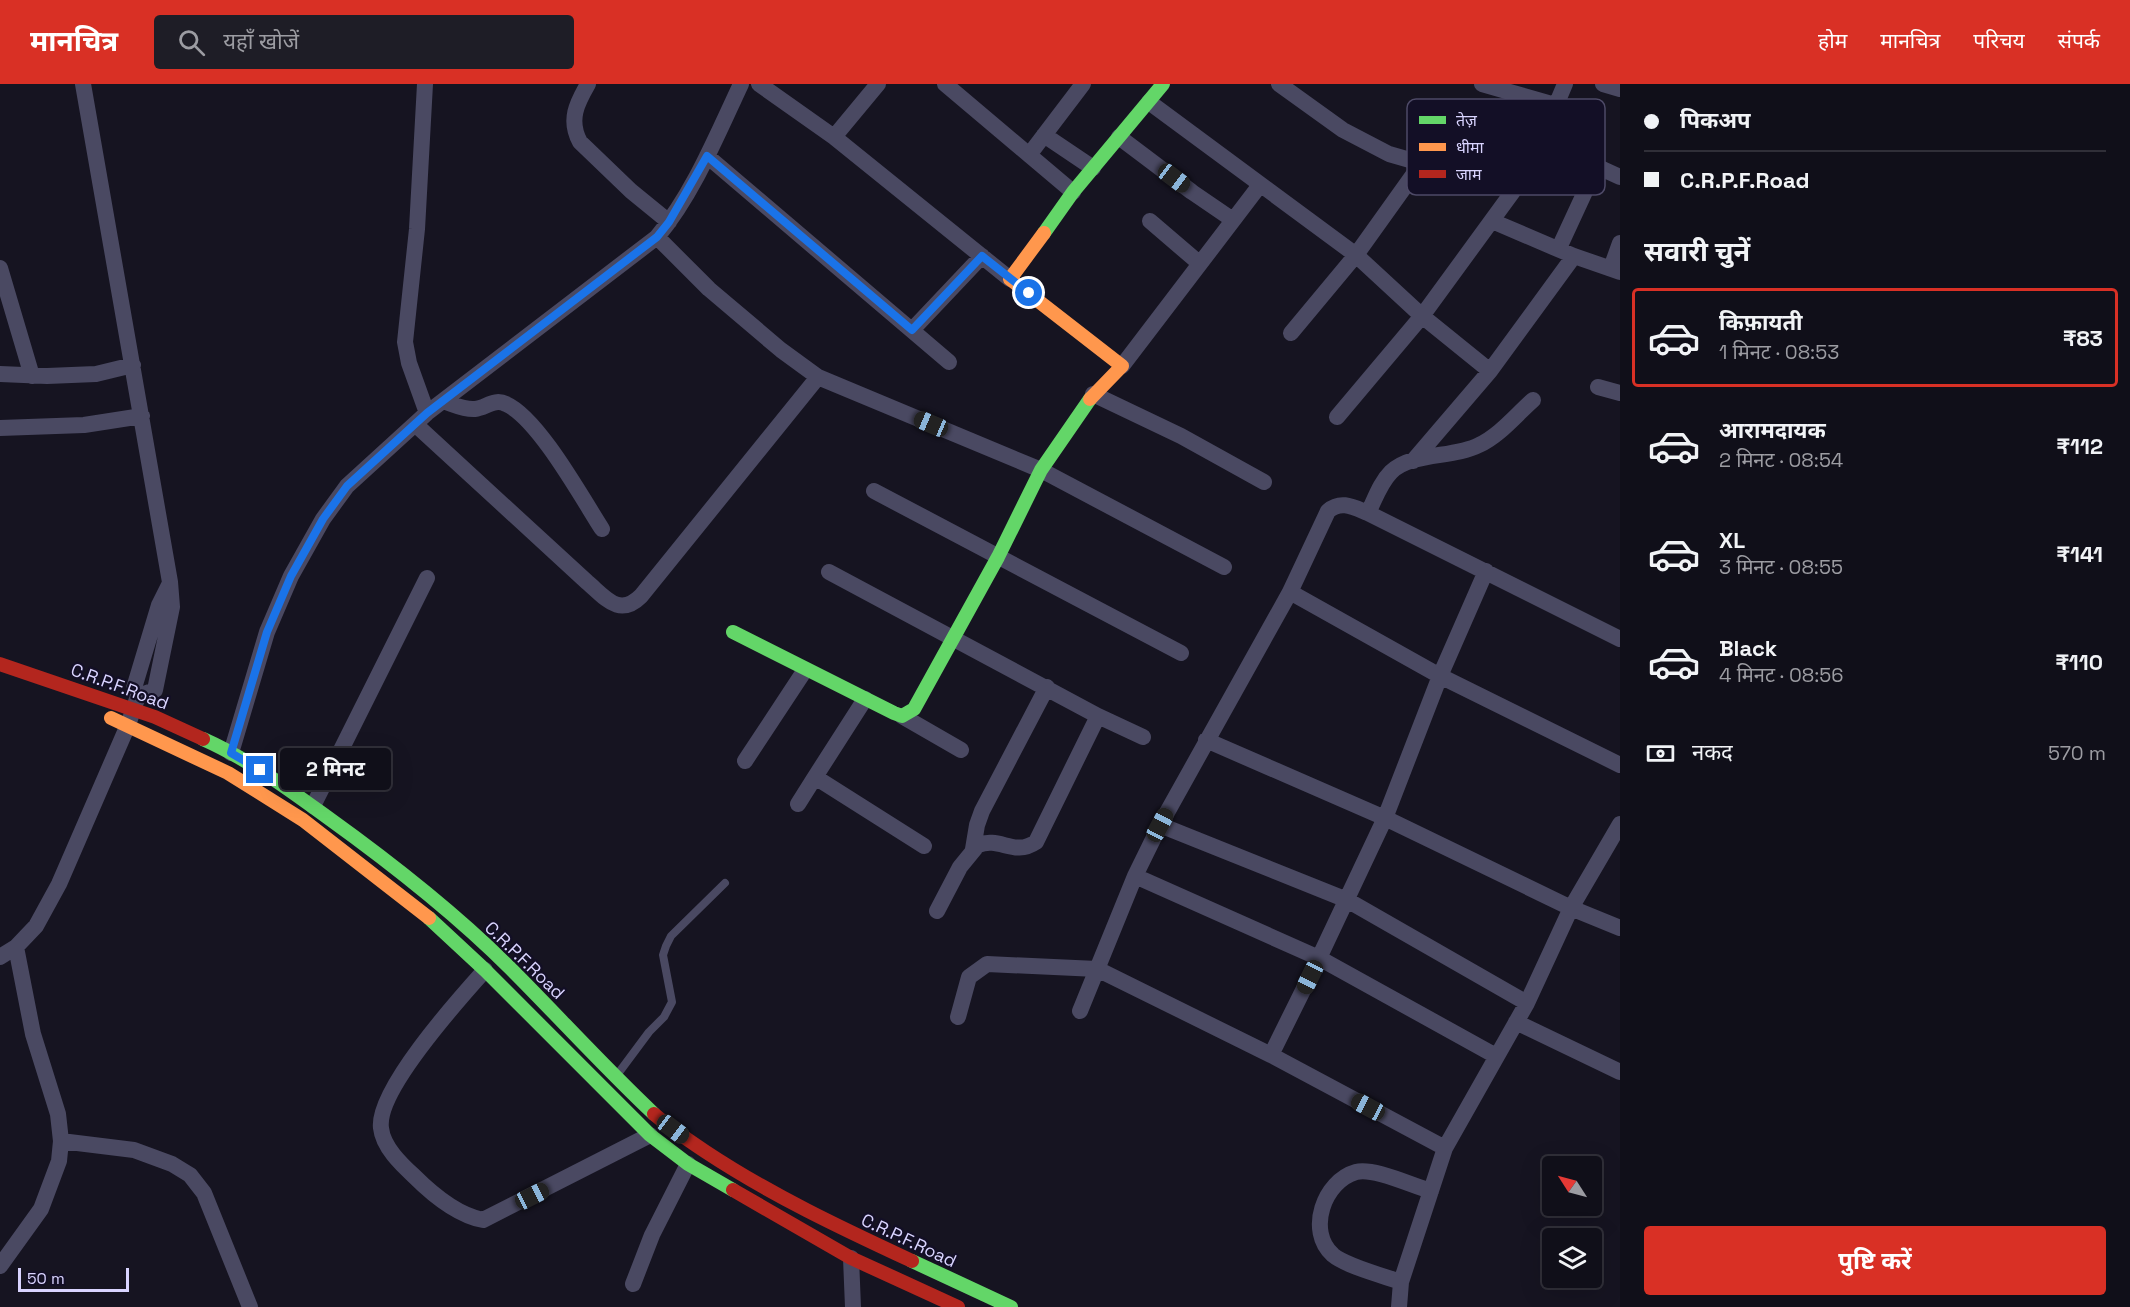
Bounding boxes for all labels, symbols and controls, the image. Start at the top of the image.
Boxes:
search box [154,15,574,69]
text: मानचित्र [30,23,118,59]
icon: search [175,26,208,59]
text: यहाँ खोजें [223,27,299,55]
text: होम [1818,27,1847,54]
text: मानचित्र [1880,27,1940,54]
text: परिचय [1973,27,2025,54]
text: संपर्क [2058,27,2100,54]
legend [1407,99,1605,195]
text: पिकअप [1680,106,1751,134]
text: तेज़ [1456,110,1478,131]
text: धीमा [1456,137,1485,158]
car [1154,160,1194,196]
text: जाम [1456,164,1482,185]
text: C.R.P.F.Road [1680,166,1809,194]
text: सवारी चुनें [1644,234,1750,269]
route start [1015,279,1042,306]
text: किफ़ायती [1719,308,1803,336]
icon: car [1647,311,1701,365]
text: ₹83 [2063,324,2103,352]
text: 1 मिनट · 08:53 [1719,339,1839,365]
car [911,409,951,439]
text: आरामदायक [1719,416,1826,444]
icon: car [1647,419,1701,473]
text: ₹112 [2056,432,2103,460]
text: 2 मिनट · 08:54 [1719,447,1843,473]
text: XL [1719,526,1745,554]
icon: car [1647,527,1701,581]
text: ₹141 [2056,540,2103,568]
text: 3 मिनट · 08:55 [1719,554,1843,580]
text: Black [1719,634,1777,662]
icon: car [1647,635,1701,689]
text: ₹110 [2055,648,2103,676]
street label: C.R.P.F.Road [68,658,172,714]
text: 4 मिनट · 08:56 [1719,662,1844,688]
icon: cash [1644,737,1677,770]
text: नकद [1692,738,1733,766]
text: 570 m [2048,740,2106,766]
callout: 2 मिनट [281,749,392,791]
route end [246,756,273,783]
text: 2 मिनट [306,756,365,782]
car [1144,805,1176,845]
street label: C.R.P.F.Road [480,916,570,1004]
car [1294,957,1326,997]
car [1348,1091,1388,1123]
car [653,1111,693,1147]
north arrow [1542,1156,1602,1216]
map controls [1542,1156,1602,1288]
car [512,1180,552,1212]
street label: C.R.P.F.Road [858,1208,960,1272]
button: पुष्टि करें [1644,1226,2106,1295]
button: layers [1542,1228,1602,1288]
scale bar [18,1265,129,1292]
text: 50 m [27,1268,65,1289]

